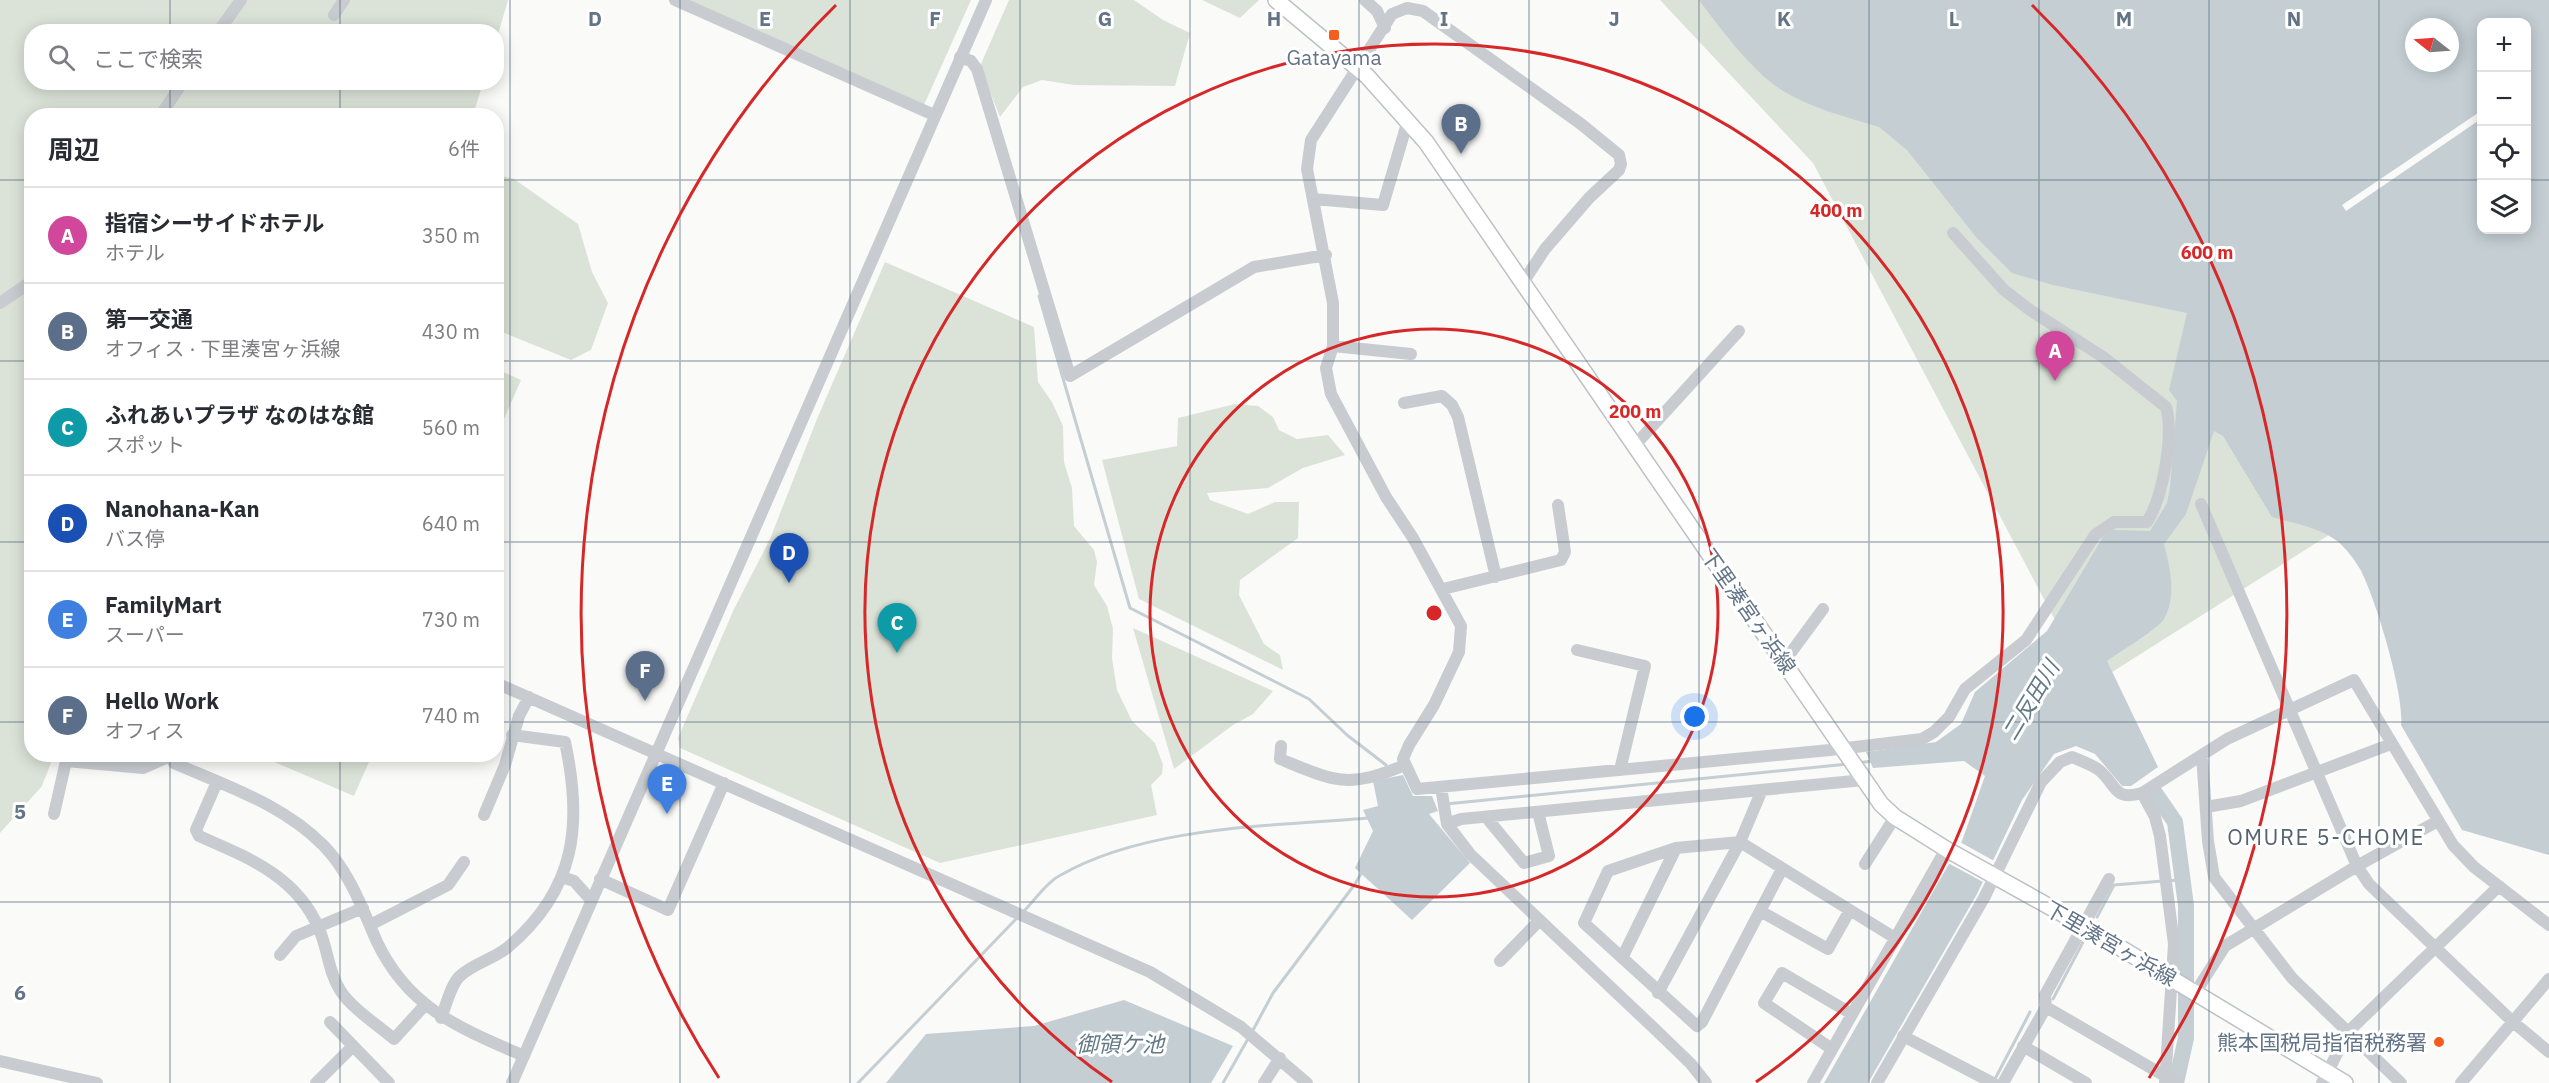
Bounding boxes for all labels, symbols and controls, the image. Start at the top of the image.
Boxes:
text: D [588,5,602,32]
text: E [759,5,771,32]
text: F [929,5,941,32]
text: G [1098,5,1112,32]
text: H [1267,5,1281,32]
text: I [1440,5,1448,32]
text: J [1608,5,1620,32]
text: K [1777,5,1791,32]
text: L [1949,5,1959,32]
text: M [2116,5,2132,32]
text: N [2287,5,2301,32]
north arrow [2405,18,2459,72]
map controls [2477,18,2531,234]
button: + [2477,18,2531,72]
search box [24,24,504,90]
marker: Gatayama [1327,28,1341,42]
icon: search [45,41,78,74]
place label: Gatayama [1286,43,1382,71]
text: ここで検索 [93,44,203,73]
button: − [2477,72,2531,126]
pin: B [1442,104,1480,154]
button: locate [2477,126,2531,180]
text: 周辺 [48,132,100,166]
text: 6件 [448,135,480,162]
button: layers [2477,180,2531,234]
text: 400 m [1810,199,1862,222]
text: 指宿シーサイドホテル [105,208,325,237]
text: A [61,222,74,249]
text: 350 m [422,222,480,249]
text: ホテル [105,239,165,266]
text: 600 m [2181,241,2233,264]
text: 第一交通 [105,304,193,333]
text: B [61,318,74,345]
text: 430 m [422,318,480,345]
pin: A [2036,332,2074,381]
text: オフィス · 下里湊宮ヶ浜線 [105,335,341,362]
text: ふれあいプラザ なのはな館 [105,400,374,429]
text: 200 m [1609,400,1661,423]
text: C [61,414,74,441]
text: 560 m [422,414,480,441]
text: スポット [105,431,185,458]
text: Nanohana-Kan [105,494,260,523]
text: D [61,510,74,537]
text: 640 m [422,510,480,537]
text: バス停 [105,525,165,552]
pin: D [770,534,808,583]
street label: 下里湊宮ヶ浜線 [1695,543,1803,679]
text: FamilyMart [105,590,222,619]
centre of rings [1424,603,1444,623]
pin: C [878,604,916,653]
text: E [61,606,74,633]
text: 730 m [422,606,480,633]
text: スーパー [105,621,185,648]
pin: F [626,652,664,701]
water label: 二反田川 [1995,653,2066,745]
text: Hello Work [105,686,219,715]
text: F [62,702,73,729]
text: 740 m [422,702,480,729]
your location [1680,702,1709,731]
text: オフィス [105,717,185,744]
pin: E [648,764,686,814]
text: 5 [14,798,26,825]
district label: OMURE 5-CHOME [2227,822,2425,851]
street label: 下里湊宮ヶ浜線 [2040,894,2182,992]
text: 6 [14,979,26,1006]
place label: 熊本国税局指宿税務署 [2217,1028,2427,1056]
water label: 御領ケ池 [1076,1029,1166,1058]
marker: 熊本国税局指宿税務署 [2432,1035,2446,1049]

